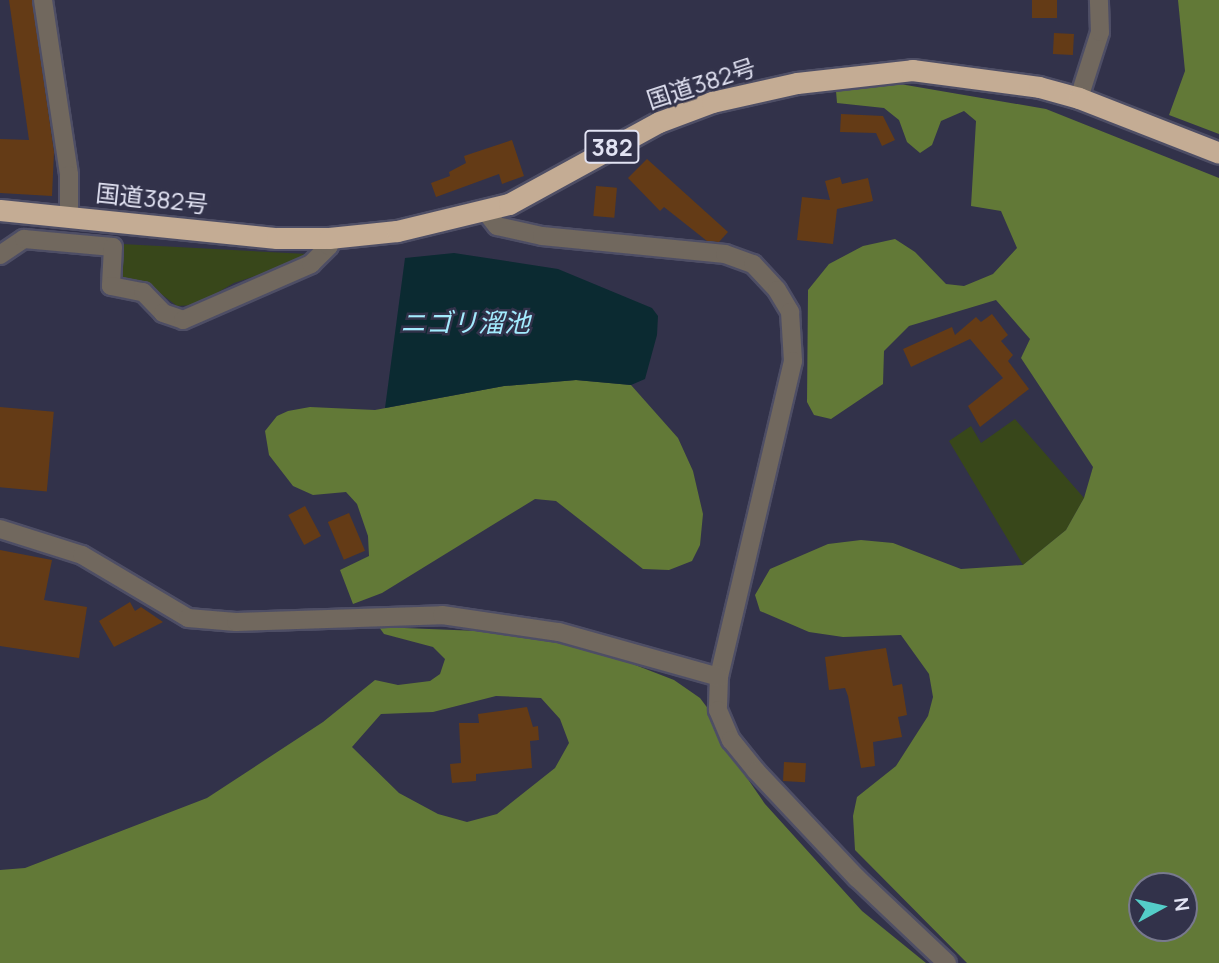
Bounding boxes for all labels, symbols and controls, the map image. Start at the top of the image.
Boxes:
street label: 国道382号 [643,52,759,114]
road number: 382 [584,128,640,166]
street label: 国道382号 [94,178,210,218]
water label: ニゴリ溜池 [400,307,530,339]
north arrow [1128,872,1198,942]
text: N [1168,896,1196,913]

